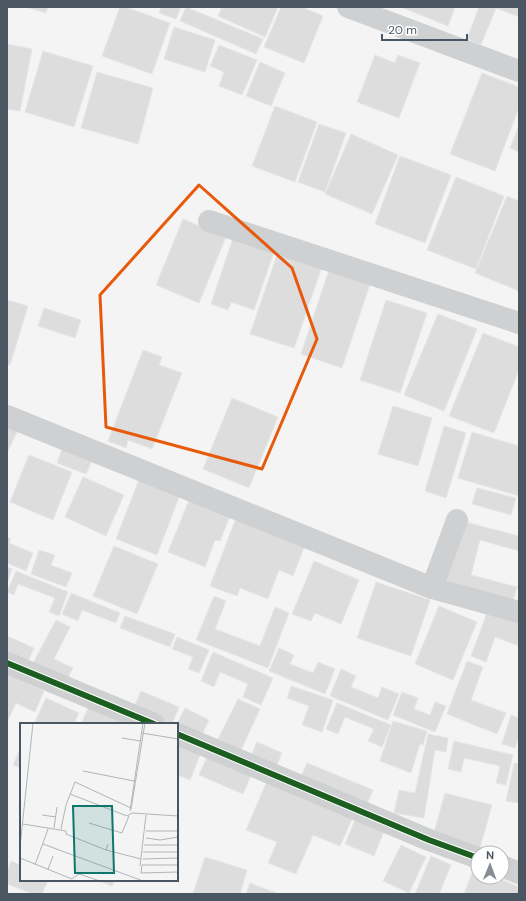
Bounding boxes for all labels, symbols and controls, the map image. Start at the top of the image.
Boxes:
scale bar [382,16,467,42]
text: 20 m [388,22,417,38]
inset map [20,723,178,881]
north arrow [470,845,510,885]
text: N [486,848,494,862]

